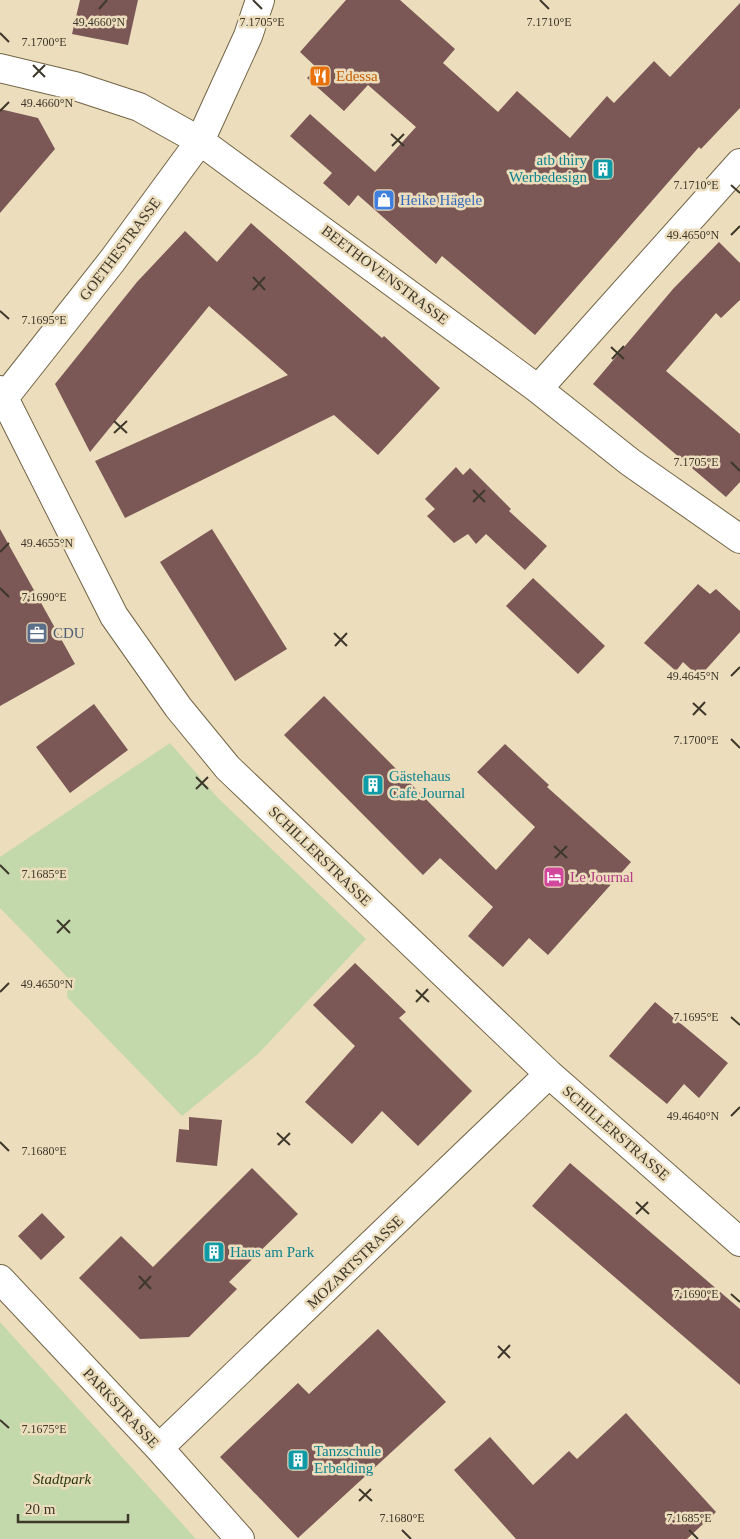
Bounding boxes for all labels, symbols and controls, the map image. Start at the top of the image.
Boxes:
text: 49.4660°N [73,15,126,29]
text: 7.1705°E [239,15,285,29]
text: 7.1710°E [526,15,572,29]
text: 7.1700°E [21,35,67,49]
restaurant icon: Edessa [308,64,332,88]
place label: Edessa [336,68,378,84]
text: 49.4660°N [21,96,74,110]
place label: atb thiry Werbedesign [509,152,587,185]
building icon: atb thiry Werbedesign [591,157,615,181]
text: 7.1710°E [673,178,719,192]
shop icon: Heike Hägele [372,188,396,212]
place label: Heike Hägele [400,192,482,208]
street label: GOETHESTRASSE [76,195,164,303]
street label: BEETHOVENSTRASSE [319,222,451,328]
text: 49.4650°N [667,228,720,242]
text: 7.1695°E [21,313,67,327]
text: 7.1705°E [673,455,719,469]
text: 49.4655°N [21,536,74,550]
text: 7.1690°E [21,590,67,604]
office icon: CDU [25,621,49,645]
place label: CDU [53,625,85,641]
text: 49.4645°N [667,669,720,683]
text: 7.1700°E [673,733,719,747]
place label: Gästehaus Cafe Journal [389,768,465,801]
building icon: Gästehaus Cafe Journal [361,773,385,797]
street label: SCHILLERSTRASSE [266,803,374,909]
hotel icon: Le Journal [542,865,566,889]
text: 7.1685°E [21,867,67,881]
place label: Le Journal [570,869,634,885]
text: 49.4650°N [21,977,74,991]
text: 7.1695°E [673,1010,719,1024]
street label: SCHILLERSTRASSE [559,1082,673,1184]
text: 49.4640°N [667,1109,720,1123]
text: 7.1680°E [21,1144,67,1158]
street label: MOZARTSTRASSE [304,1212,406,1312]
building icon: Haus am Park [202,1240,226,1264]
place label: Haus am Park [230,1244,315,1260]
text: 7.1690°E [673,1287,719,1301]
street label: PARKSTRASSE [80,1365,162,1451]
text: 7.1675°E [21,1422,67,1436]
place label: Tanzschule Erbelding [314,1443,382,1476]
building icon: Tanzschule Erbelding [286,1448,310,1472]
park label: Stadtpark [33,1471,92,1487]
scale bar [18,1492,128,1524]
text: 20 m [25,1501,56,1517]
text: 7.1680°E [379,1511,425,1525]
text: 7.1685°E [666,1511,712,1525]

